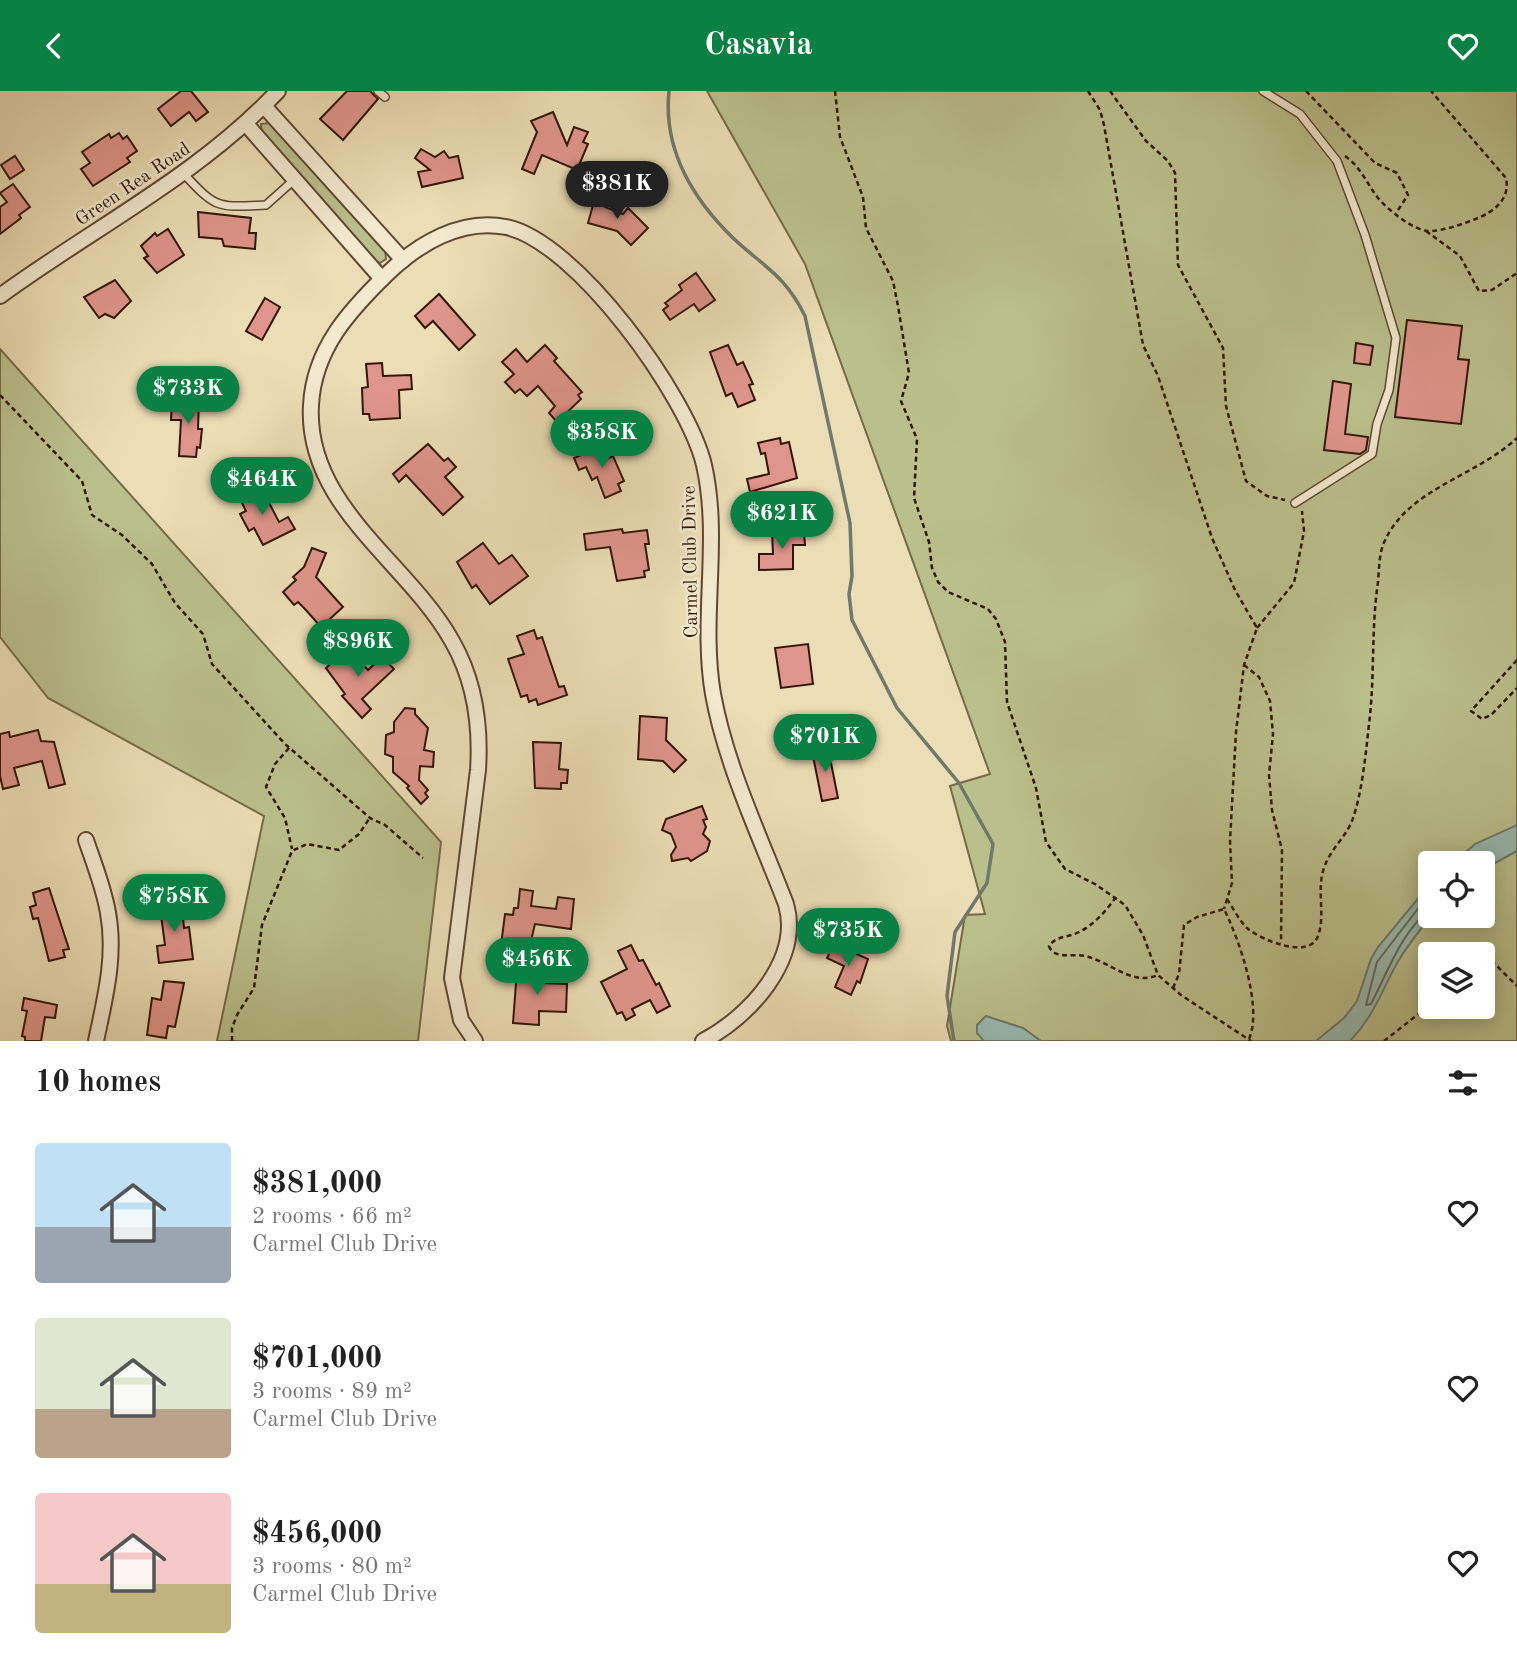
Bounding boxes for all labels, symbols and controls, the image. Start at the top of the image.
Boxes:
icon: back [35,27,73,65]
icon: heart [1444,27,1482,65]
text: Casavia [704,30,813,62]
street label: Green Rea Road [73,140,194,230]
pin: $381K [568,162,666,221]
text: $381K [581,172,653,195]
pin: $733K [139,367,237,426]
text: $733K [152,377,224,400]
pin: $358K [553,411,651,470]
text: $358K [566,421,638,444]
pin: $464K [213,457,311,517]
text: $464K [226,468,298,491]
street label: Carmel Club Drive [681,485,702,639]
pin: $621K [733,491,831,551]
text: $621K [746,502,818,525]
pin: $896K [309,619,407,679]
text: $896K [322,630,394,653]
pin: $701K [776,715,874,774]
text: $701K [789,725,861,748]
map controls [1418,851,1495,1019]
button: locate [1418,851,1495,928]
pin: $758K [125,875,223,934]
text: $758K [138,885,210,908]
pin: $735K [799,909,897,968]
text: $735K [812,919,884,942]
pin: $456K [488,937,586,997]
button: layers [1418,942,1495,1019]
text: $456K [501,948,573,971]
icon: filters [1444,1064,1482,1102]
text: 10 homes [35,1068,161,1098]
text: $381,000 [252,1169,382,1199]
icon: home [91,1171,175,1255]
icon: heart [1444,1194,1482,1232]
text: 2 rooms · 66 m² [252,1205,412,1228]
text: Carmel Club Drive [252,1233,437,1256]
text: $701,000 [252,1344,382,1374]
icon: home [91,1346,175,1430]
icon: heart [1444,1369,1482,1407]
text: 3 rooms · 89 m² [252,1380,412,1403]
text: Carmel Club Drive [252,1408,437,1431]
text: $456,000 [252,1519,382,1549]
icon: home [91,1521,175,1605]
icon: heart [1444,1544,1482,1582]
text: 3 rooms · 80 m² [252,1555,412,1578]
text: Carmel Club Drive [252,1583,437,1606]

